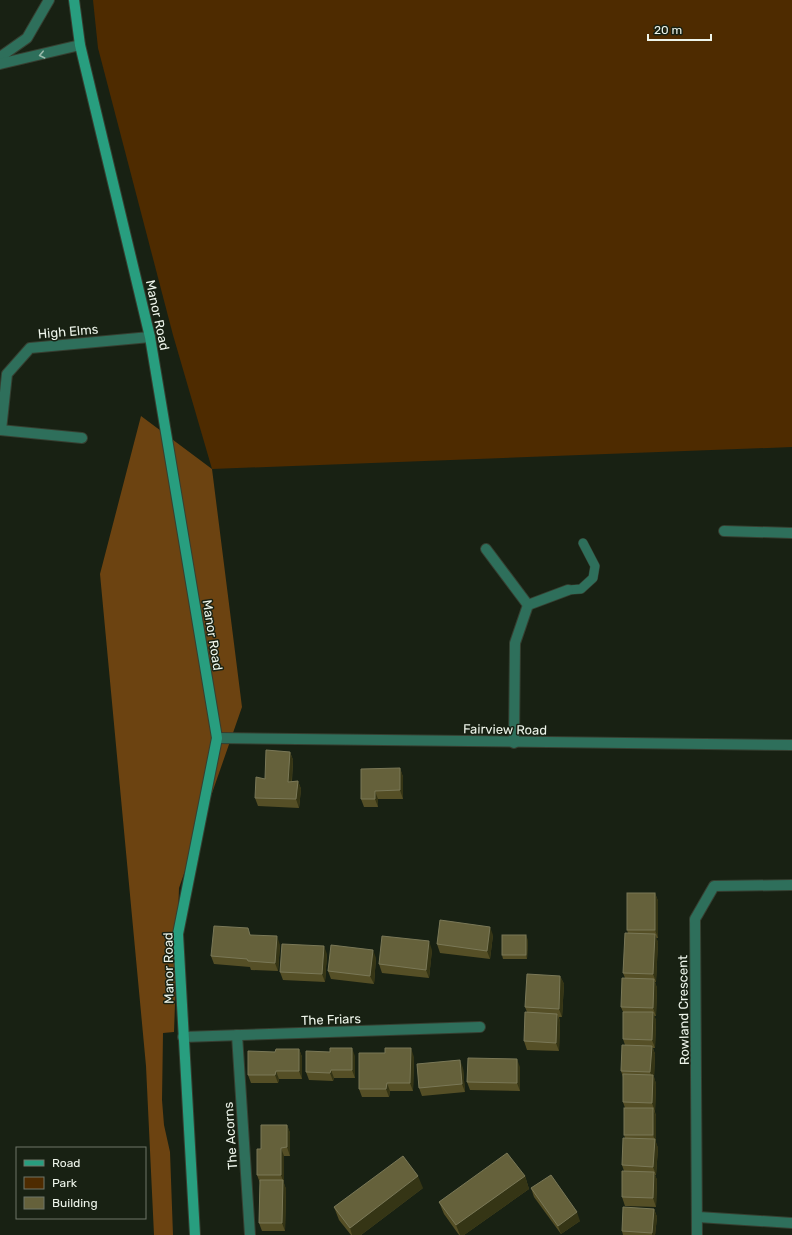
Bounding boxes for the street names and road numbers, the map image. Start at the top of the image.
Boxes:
street label: Manor Road [143,279,172,352]
street label: High Elms [37,321,99,343]
street label: Manor Road [200,599,226,672]
street label: Fairview Road [463,721,547,738]
street label: Manor Road [160,932,177,1004]
street label: Rowland Crescent [675,955,692,1065]
street label: The Friars [301,1011,362,1028]
street label: The Acorns [221,1101,240,1170]

